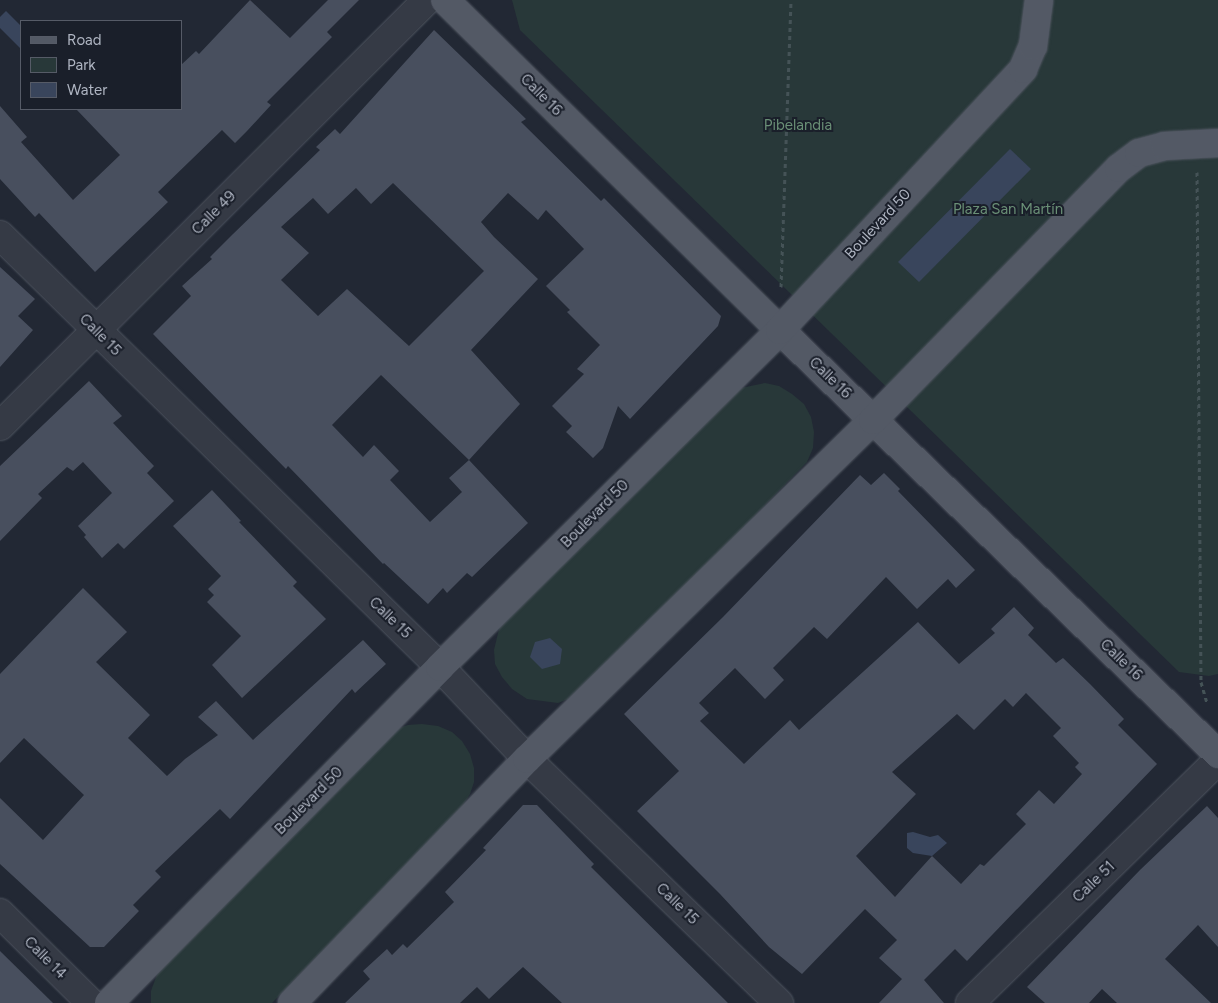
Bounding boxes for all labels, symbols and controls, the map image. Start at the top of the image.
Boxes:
legend [20,20,182,110]
text: Road [67,31,102,49]
text: Park [67,56,96,74]
street label: Calle 16 [516,70,566,120]
text: Water [67,81,107,99]
park label: Pibelandia [764,117,832,135]
street label: Boulevard 50 [841,185,915,263]
street label: Calle 49 [188,187,240,239]
park label: Plaza San Martín [953,201,1063,219]
street label: Calle 15 [75,310,125,360]
street label: Calle 16 [805,354,855,402]
street label: Boulevard 50 [557,476,633,552]
street label: Calle 15 [365,594,415,642]
street label: Calle 16 [1096,636,1146,684]
street label: Boulevard 50 [271,763,347,839]
street label: Calle 51 [1069,858,1119,906]
street label: Calle 15 [652,880,702,928]
street label: Calle 14 [20,933,70,983]

